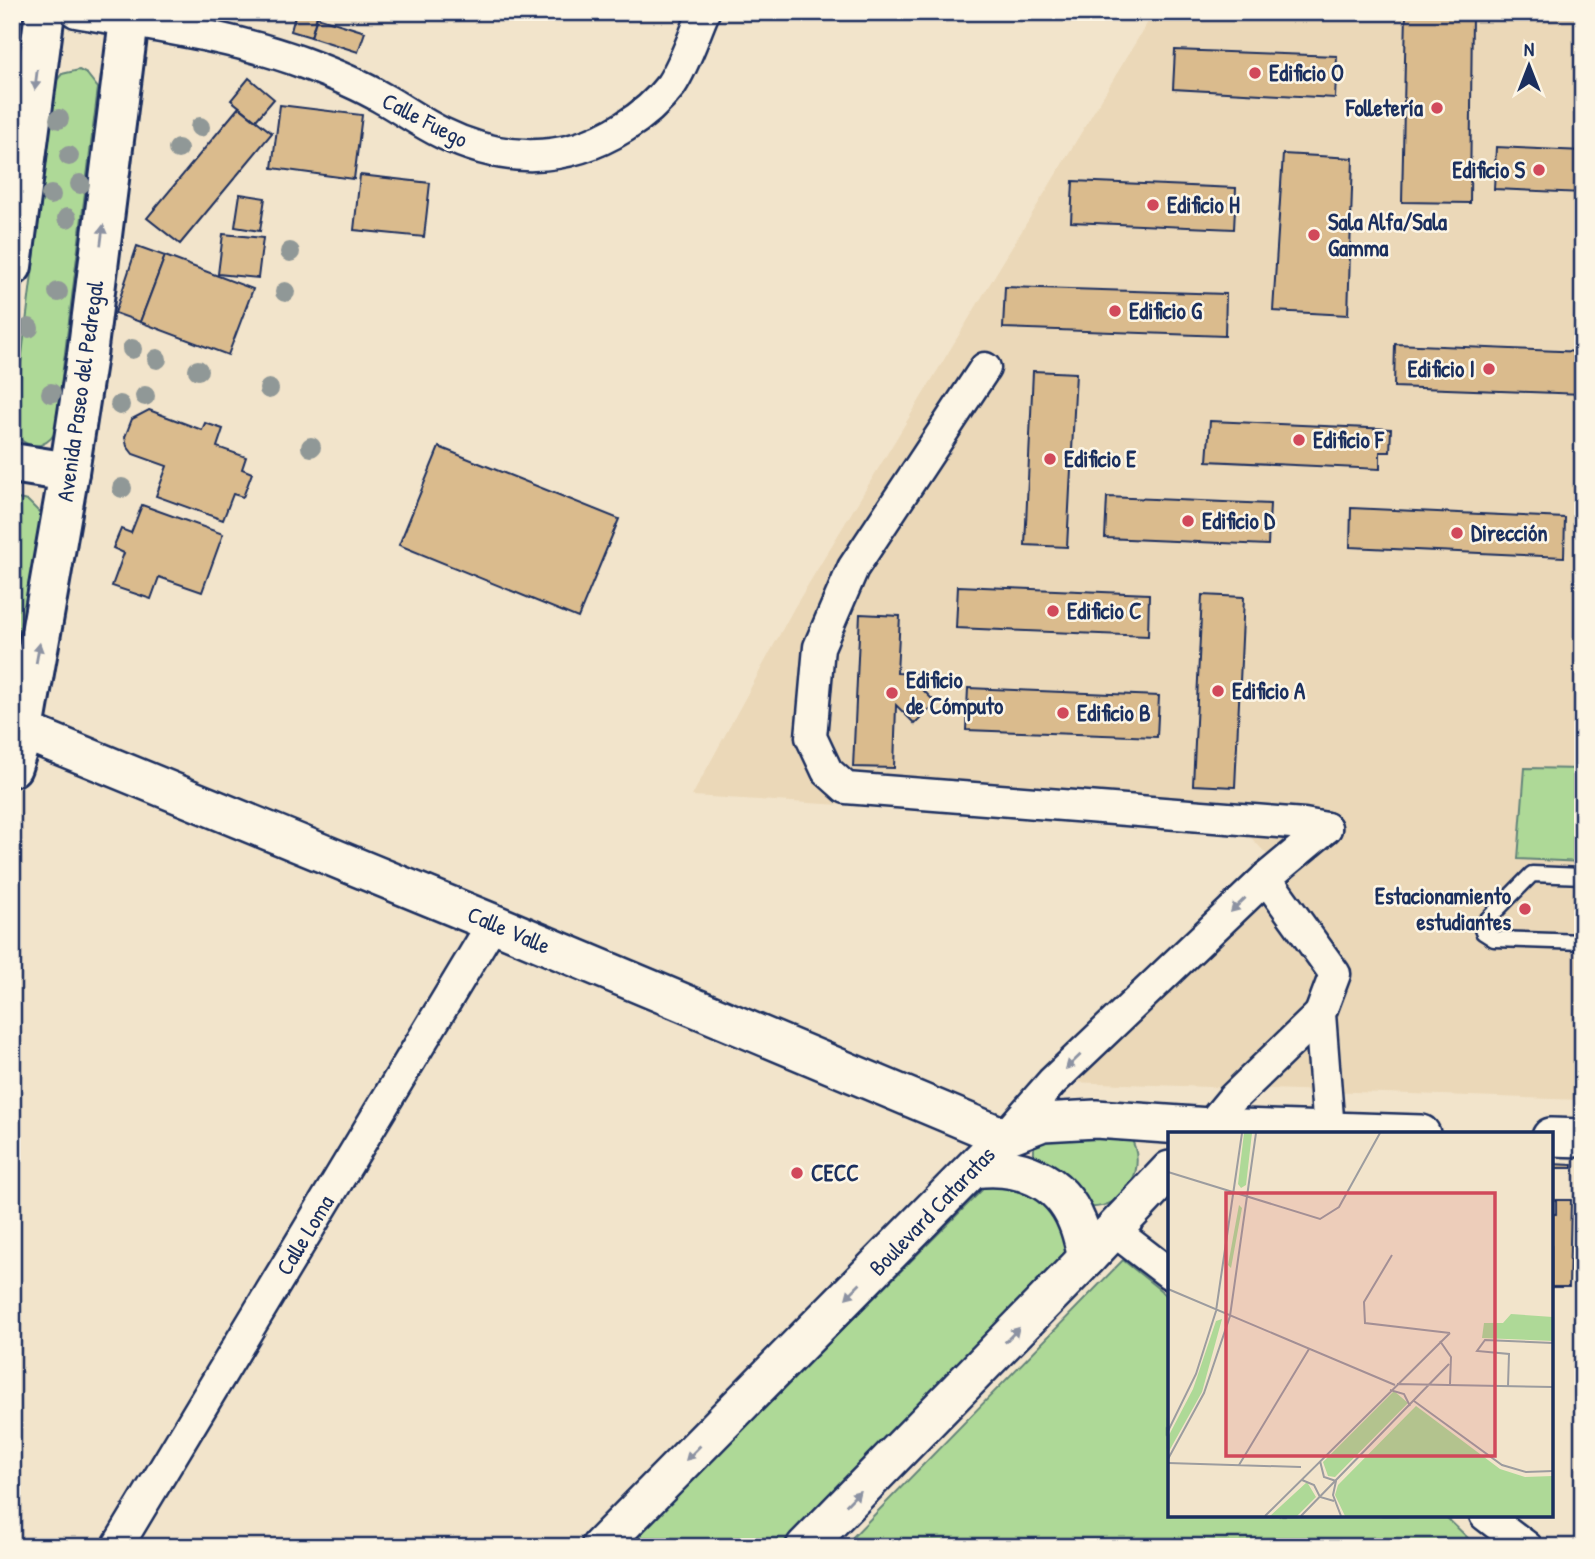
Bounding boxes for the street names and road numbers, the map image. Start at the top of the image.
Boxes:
street label: Calle Fuego [377,85,473,154]
street label: Avenida Paseo del Pedregal [49,277,111,504]
street label: Calle Valle [463,898,555,961]
street label: Boulevard Cataratas [862,1139,1002,1282]
street label: Calle Loma [269,1189,341,1281]

